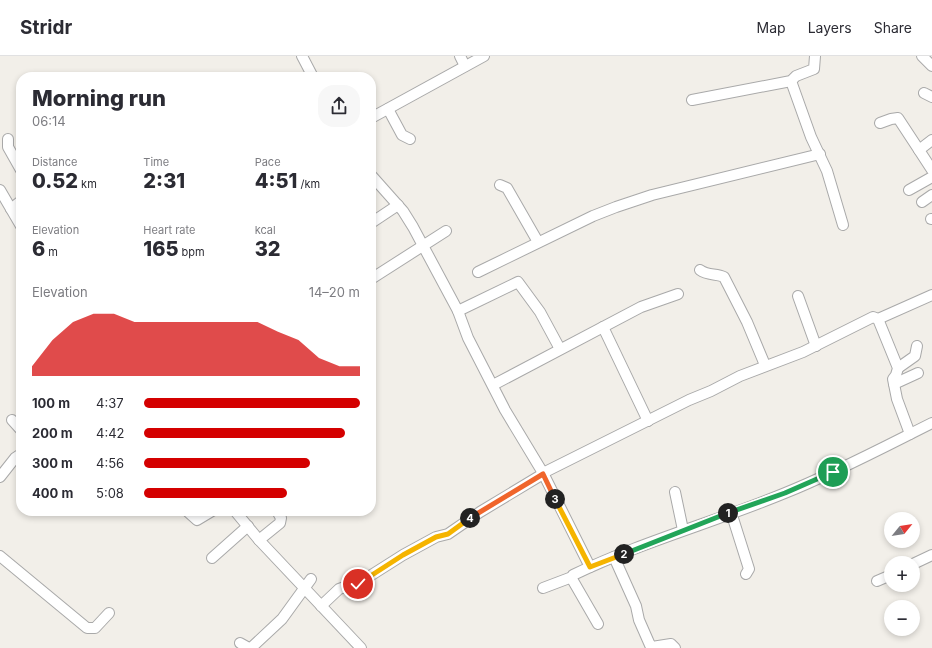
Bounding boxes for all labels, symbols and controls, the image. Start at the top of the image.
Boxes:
text: Stridr [20,16,72,39]
text: Map [757,19,786,36]
text: Layers [808,19,852,36]
text: Share [874,19,912,36]
text: Morning run [32,85,166,111]
button: share [318,85,360,127]
text: 06:14 [32,113,66,129]
text: Distance [32,155,77,169]
text: Time [143,155,169,169]
text: Pace [255,155,281,169]
text: 0.52 [32,169,78,193]
text: 2:31 [143,169,185,193]
text: 4:51 [255,169,297,193]
text: km [78,177,97,191]
text: /km [297,177,320,191]
text: Elevation [32,223,79,237]
text: Heart rate [143,223,195,237]
text: kcal [255,223,276,237]
text: 6 [32,237,45,261]
text: 165 [143,237,178,261]
text: 32 [255,237,281,261]
text: m [45,245,58,259]
text: bpm [178,245,205,259]
text: Elevation [32,284,88,300]
text: 14–20 m [309,284,360,300]
text: 100 m [32,395,70,411]
text: 4:37 [96,395,124,411]
text: 200 m [32,425,73,441]
text: 4:42 [96,425,124,441]
text: 300 m [32,455,73,471]
text: 4:56 [96,455,124,471]
pin [816,455,850,489]
icon: arrive [822,461,844,483]
text: 400 m [32,485,73,501]
text: 5:08 [96,485,124,501]
pin: 3 [545,489,565,509]
text: 3 [551,492,559,506]
pin: 1 [718,503,738,523]
text: 1 [726,506,730,520]
pin: 4 [460,508,480,528]
text: 4 [466,511,474,525]
north arrow [884,512,920,548]
map controls [884,512,920,636]
pin: 2 [614,544,634,564]
text: 2 [621,547,627,561]
button: + [884,556,920,592]
pin [341,567,375,601]
icon: check [347,573,369,595]
button: − [884,600,920,636]

